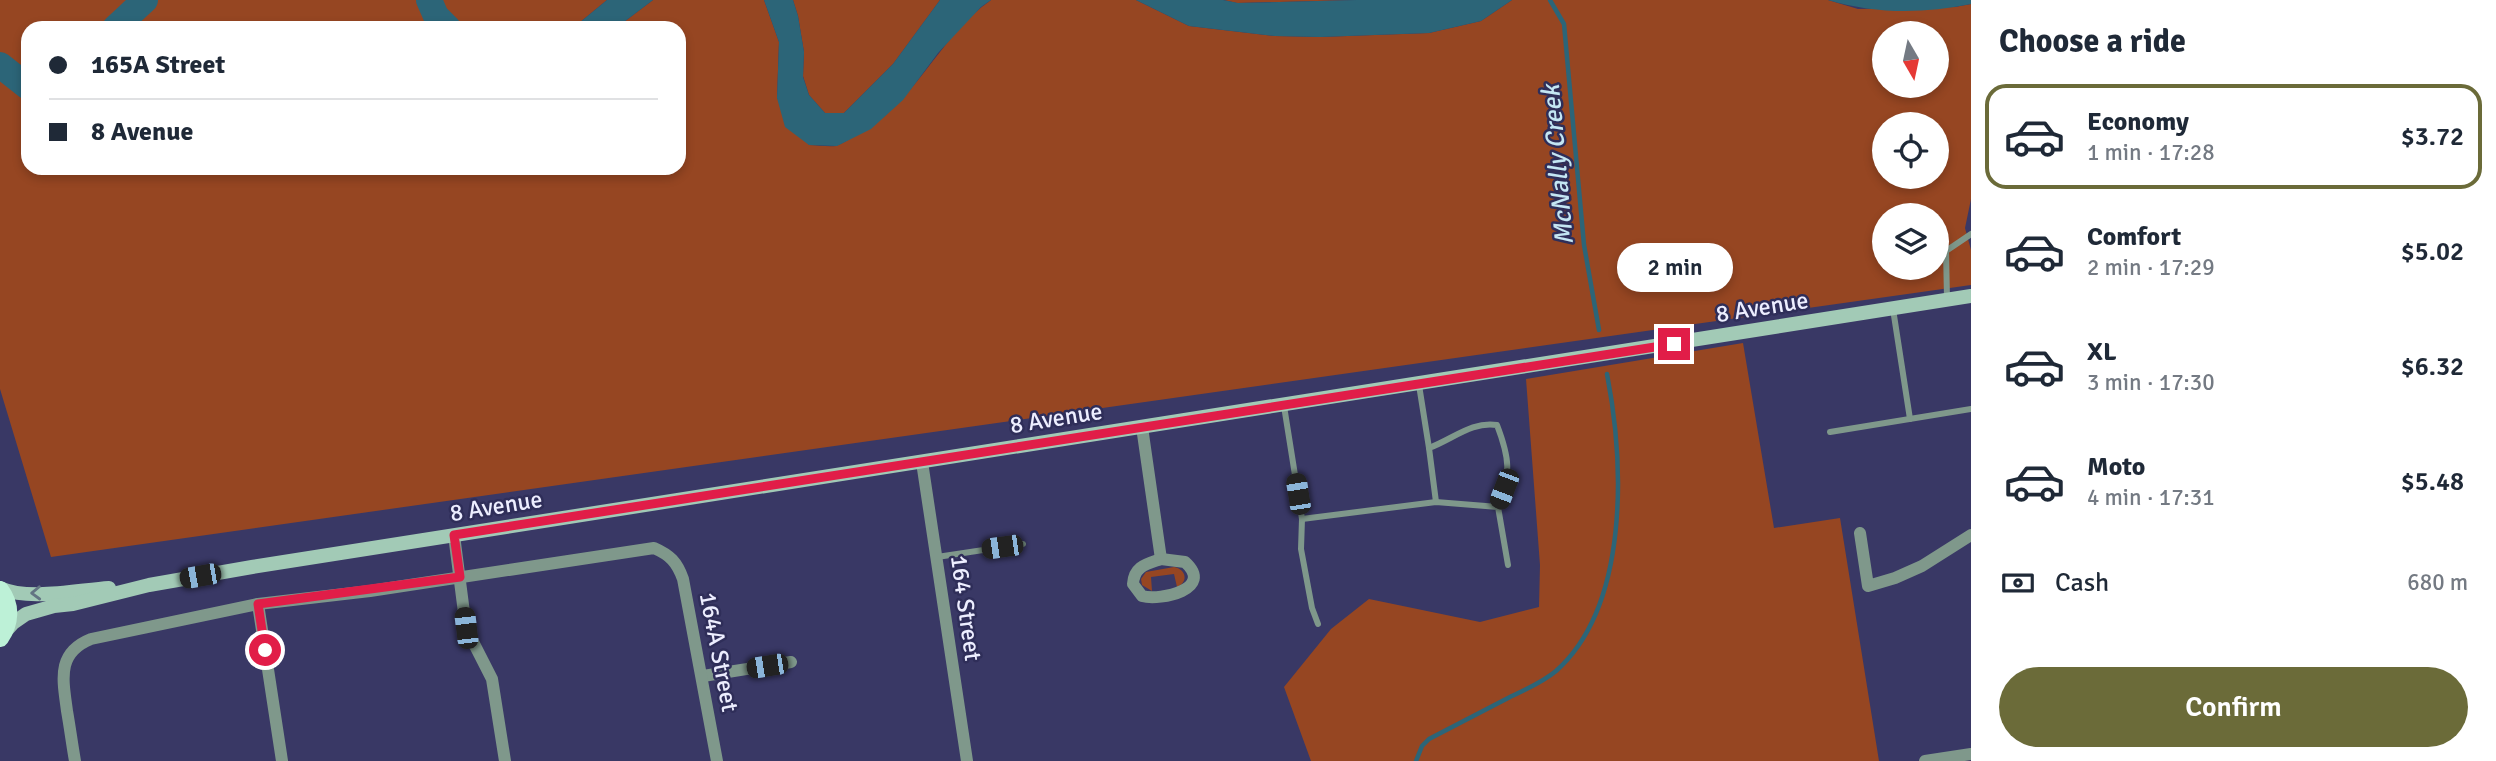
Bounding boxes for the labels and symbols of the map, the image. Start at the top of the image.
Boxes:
north arrow [1872,21,1950,98]
water label: McNally Creek [1535,82,1581,246]
callout: 2 min [1616,243,1732,292]
street label: 8 Avenue [1714,285,1810,329]
route end [1658,328,1690,360]
street label: 8 Avenue [1008,396,1104,440]
car [1487,466,1522,512]
car [1285,472,1312,516]
street label: 8 Avenue [448,484,544,528]
car [980,534,1025,560]
street label: 164 Street [944,553,988,663]
car [178,562,223,590]
one-way arrow [31,585,41,601]
street label: 164A Street [693,590,745,714]
car [454,606,479,650]
route start [249,634,281,666]
car [745,652,790,680]

